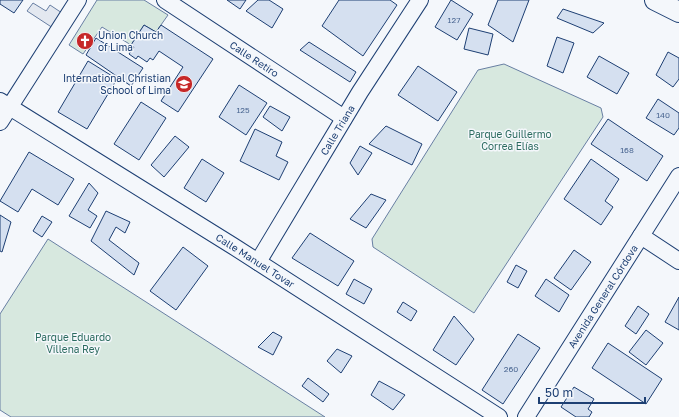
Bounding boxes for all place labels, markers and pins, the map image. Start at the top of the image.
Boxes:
place label: Union Church of Lima [98,29,163,53]
church icon: Union Church of Lima [75,31,95,51]
place label: International Christian School of Lima [63,72,171,96]
school or university icon: International Christian School of Lima [174,74,194,94]

